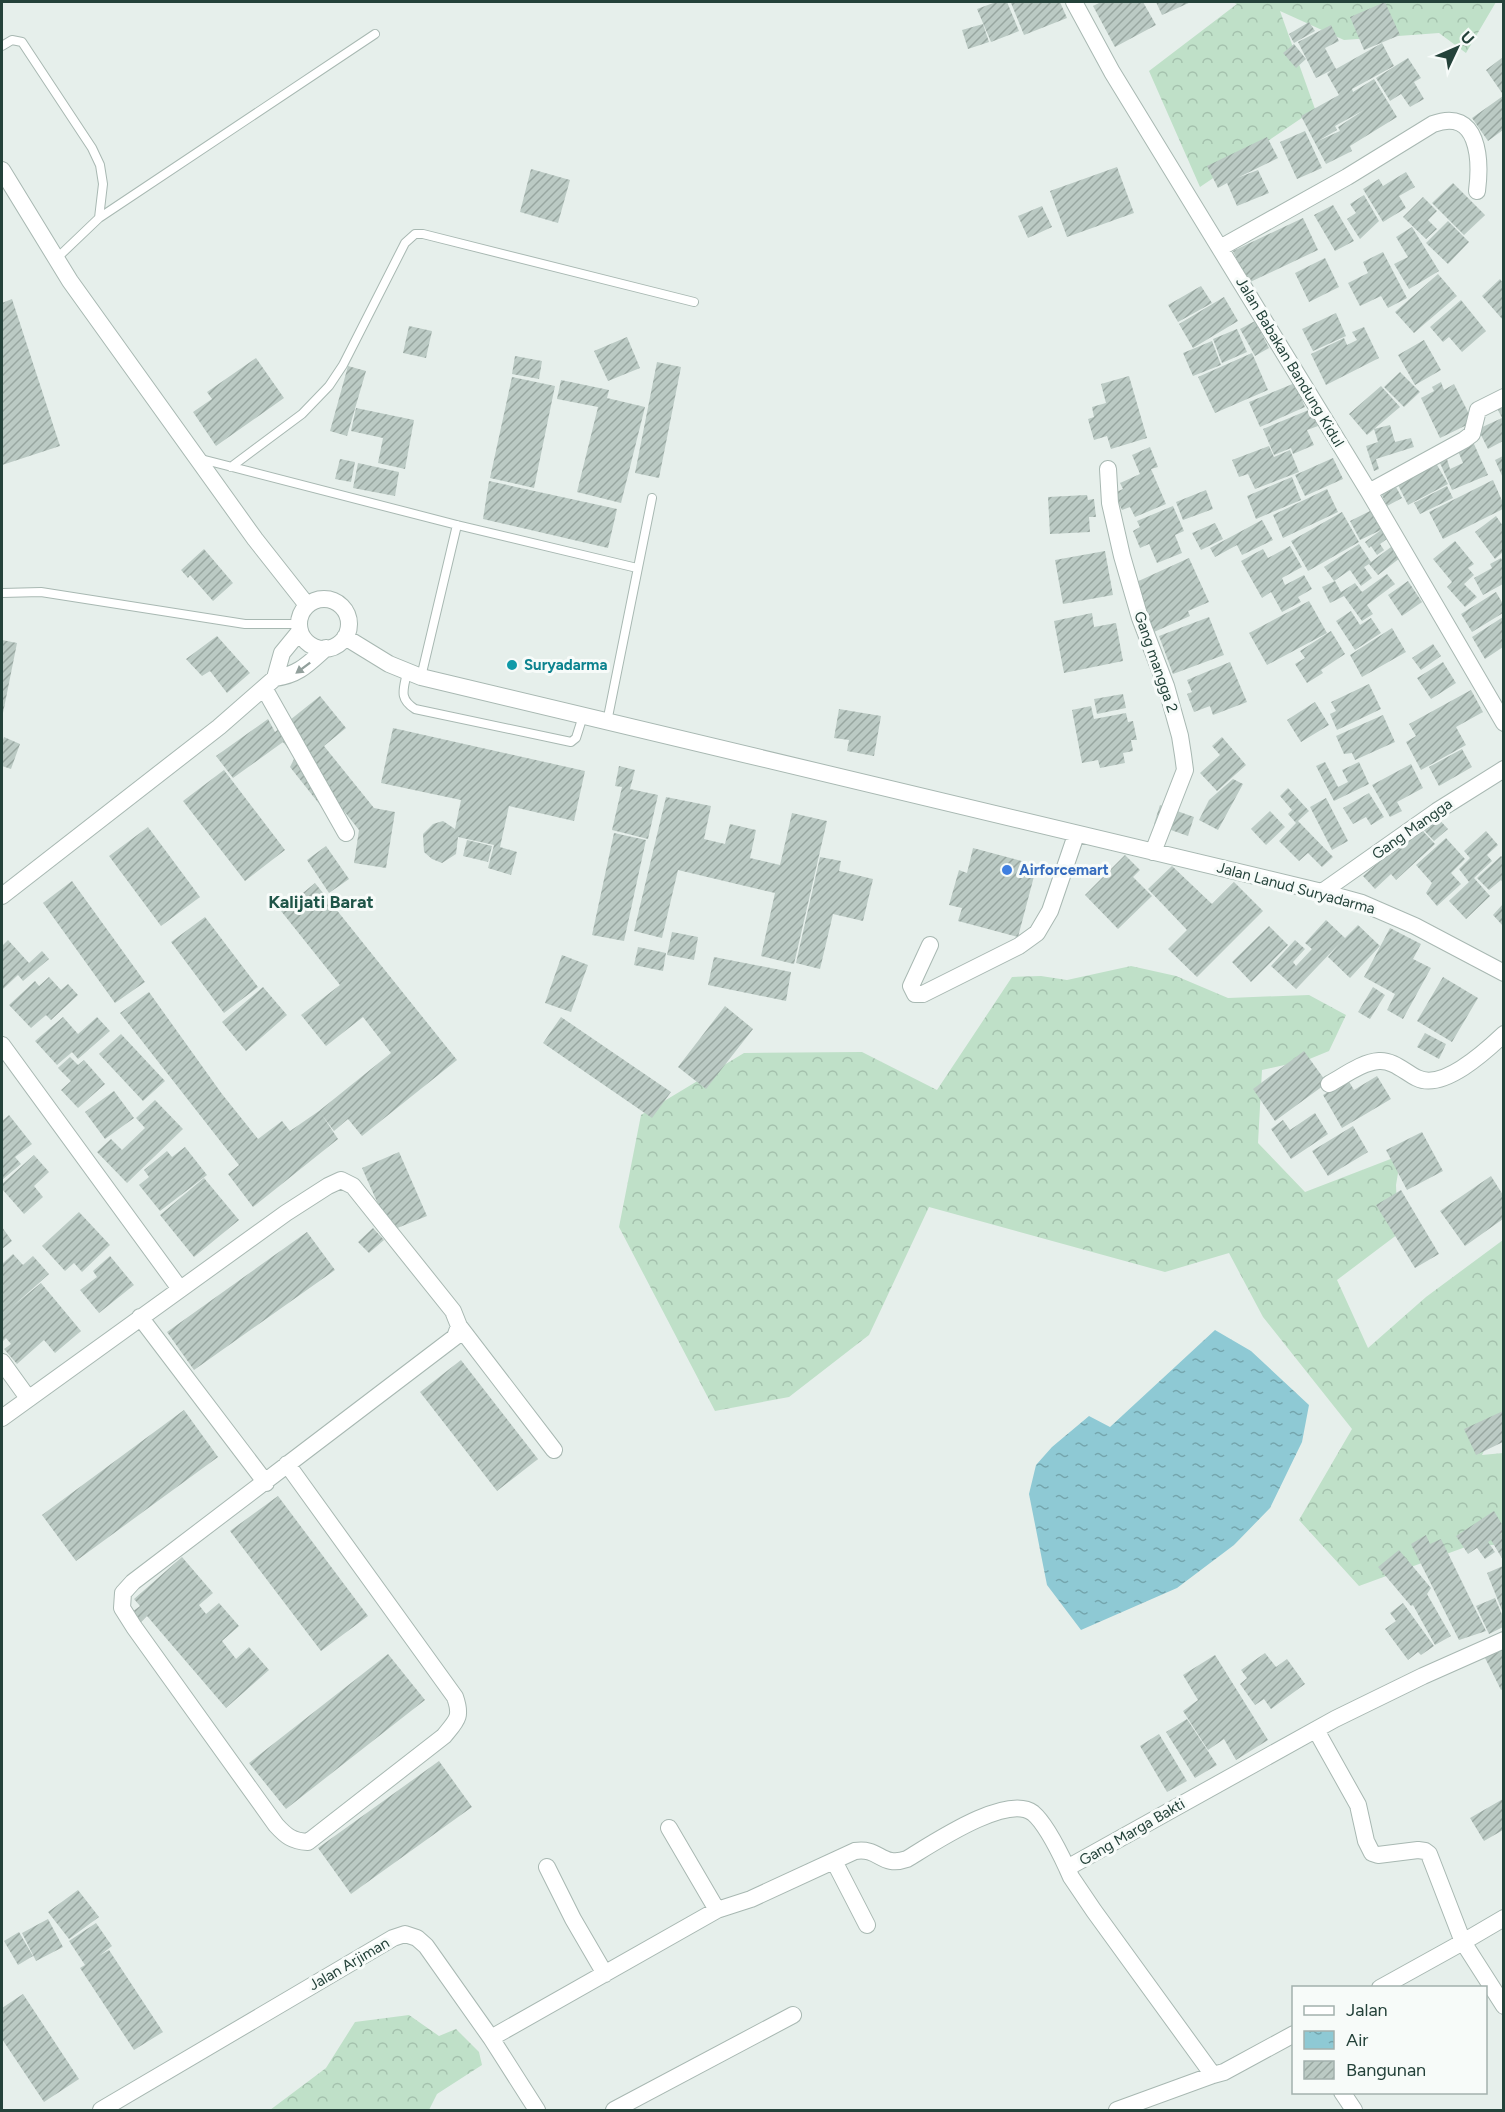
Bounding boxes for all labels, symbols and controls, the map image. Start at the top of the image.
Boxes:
north arrow [1427,18,1487,78]
text: U [1457,27,1478,49]
street label: Jalan Babakan Bandung Kidul [1232,274,1348,450]
street label: Gang mangga 2 [1130,609,1182,715]
place label: Suryadarma [524,656,607,674]
marker: Suryadarma [505,658,519,672]
one-way arrow [295,661,311,674]
street label: Gang Mangga [1368,795,1456,863]
street label: Jalan Lanud Suryadarma [1215,858,1377,918]
place label: Airforcemart [1019,861,1109,879]
marker: Airforcemart [1000,863,1014,877]
district label: Kalijati Barat [268,891,374,913]
street label: Gang Marga Bakti [1076,1795,1188,1869]
street label: Jalan Arjiman [306,1934,392,1994]
legend [1292,1986,1487,2094]
text: Jalan [1346,1999,1388,2021]
text: Air [1346,2029,1368,2051]
text: Bangunan [1346,2059,1426,2081]

